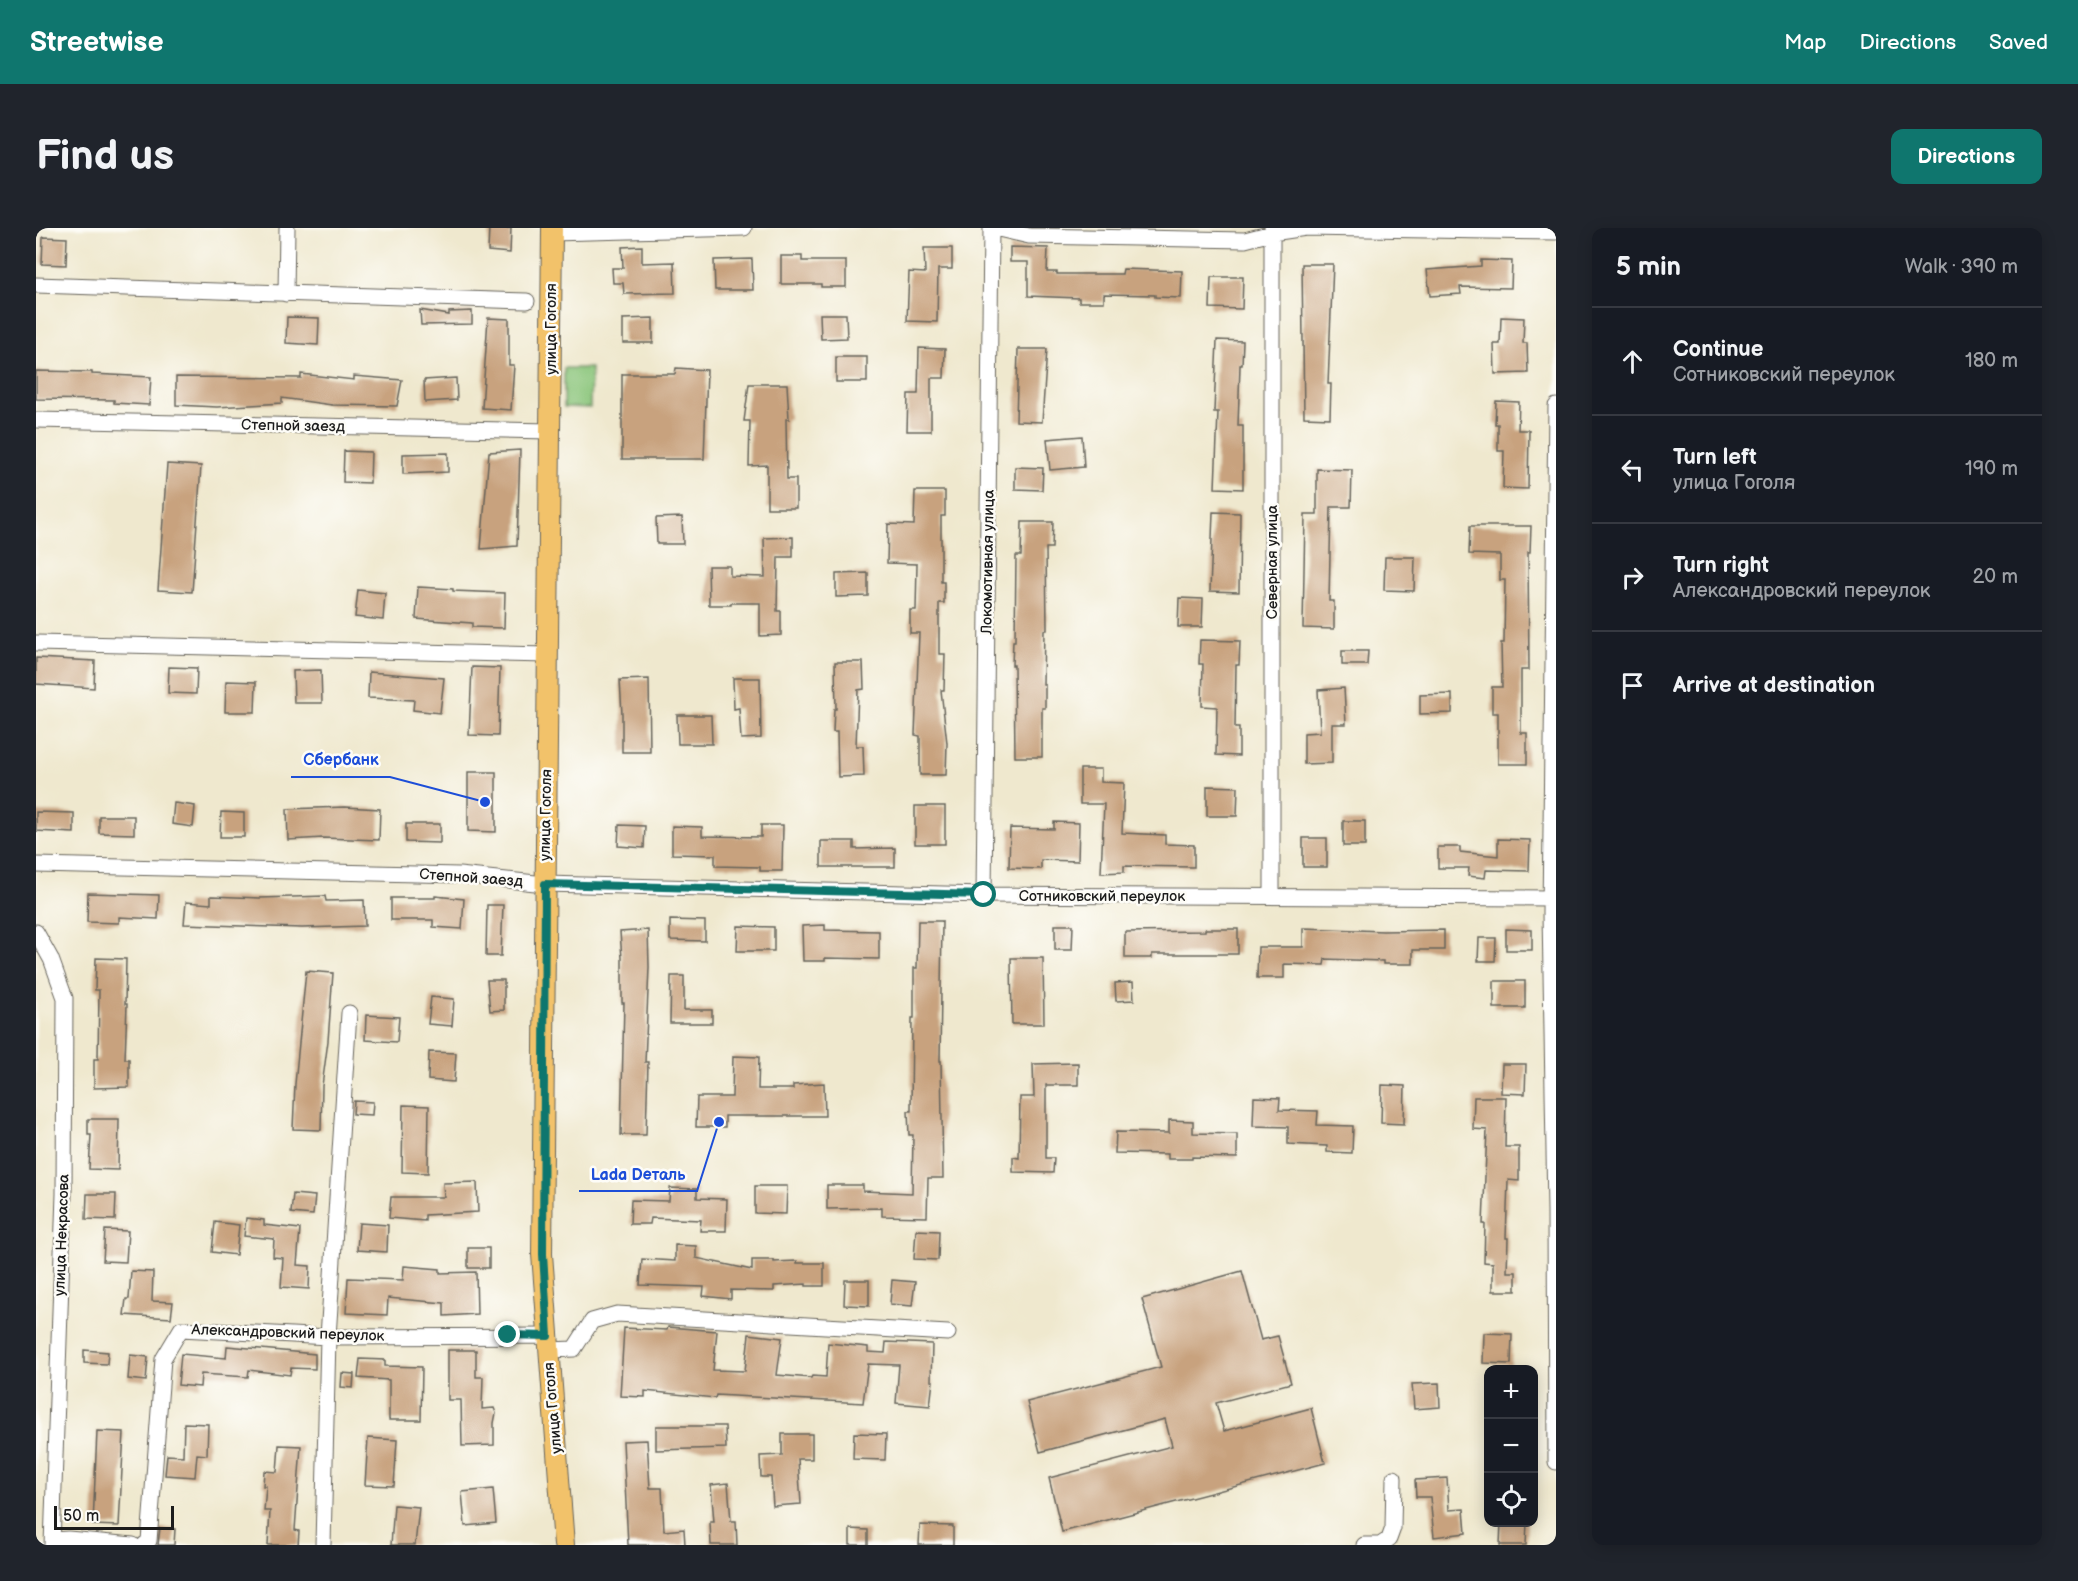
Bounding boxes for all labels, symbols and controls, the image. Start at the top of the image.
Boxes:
text: Streetwise [30,26,163,59]
text: Map [1784,30,1827,55]
text: Directions [1860,30,1956,55]
text: Saved [1989,30,2048,55]
button: Directions [1891,129,2042,184]
text: Find us [36,131,174,182]
text: 5 min [1616,252,1681,283]
text: Walk · 390 m [1905,255,2018,279]
street label: улица Гоголя [542,283,561,375]
text: Continue [1673,336,1763,363]
icon: ahead [1616,345,1649,378]
text: 180 m [1965,349,2018,373]
text: Сотниковский переулок [1673,363,1895,387]
street label: Степной заезд [241,416,345,436]
text: Turn left [1673,444,1757,471]
icon: left [1616,453,1649,486]
text: 190 m [1965,457,2018,481]
text: улица Гоголя [1673,471,1795,495]
street label: Локомотивная улица [977,489,999,636]
street label: Северная улица [1263,505,1282,619]
text: Turn right [1673,552,1769,579]
icon: right [1616,561,1649,594]
text: 20 m [1973,565,2018,589]
text: Александровский переулок [1673,579,1930,603]
icon: arrive [1616,669,1649,702]
text: Arrive at destination [1673,672,1875,699]
callout: Сбербанк [291,743,390,777]
text: Сбербанк [303,751,379,770]
street label: улица Гоголя [536,769,556,861]
street label: Степной заезд [419,865,523,891]
route start [970,881,996,907]
street label: Сотниковский переулок [1019,887,1185,906]
callout: Lada Dеталь [579,1157,697,1191]
text: Lada Dеталь [591,1166,686,1185]
street label: улица Некрасова [50,1173,74,1296]
street label: Александровский переулок [190,1320,385,1346]
route end [494,1321,520,1347]
street label: улица Гоголя [540,1362,566,1454]
map controls [1484,1365,1538,1527]
button: + [1484,1365,1538,1419]
button: − [1484,1419,1538,1473]
button: locate [1484,1473,1538,1527]
scale bar [54,1503,174,1530]
text: 50 m [63,1507,99,1526]

